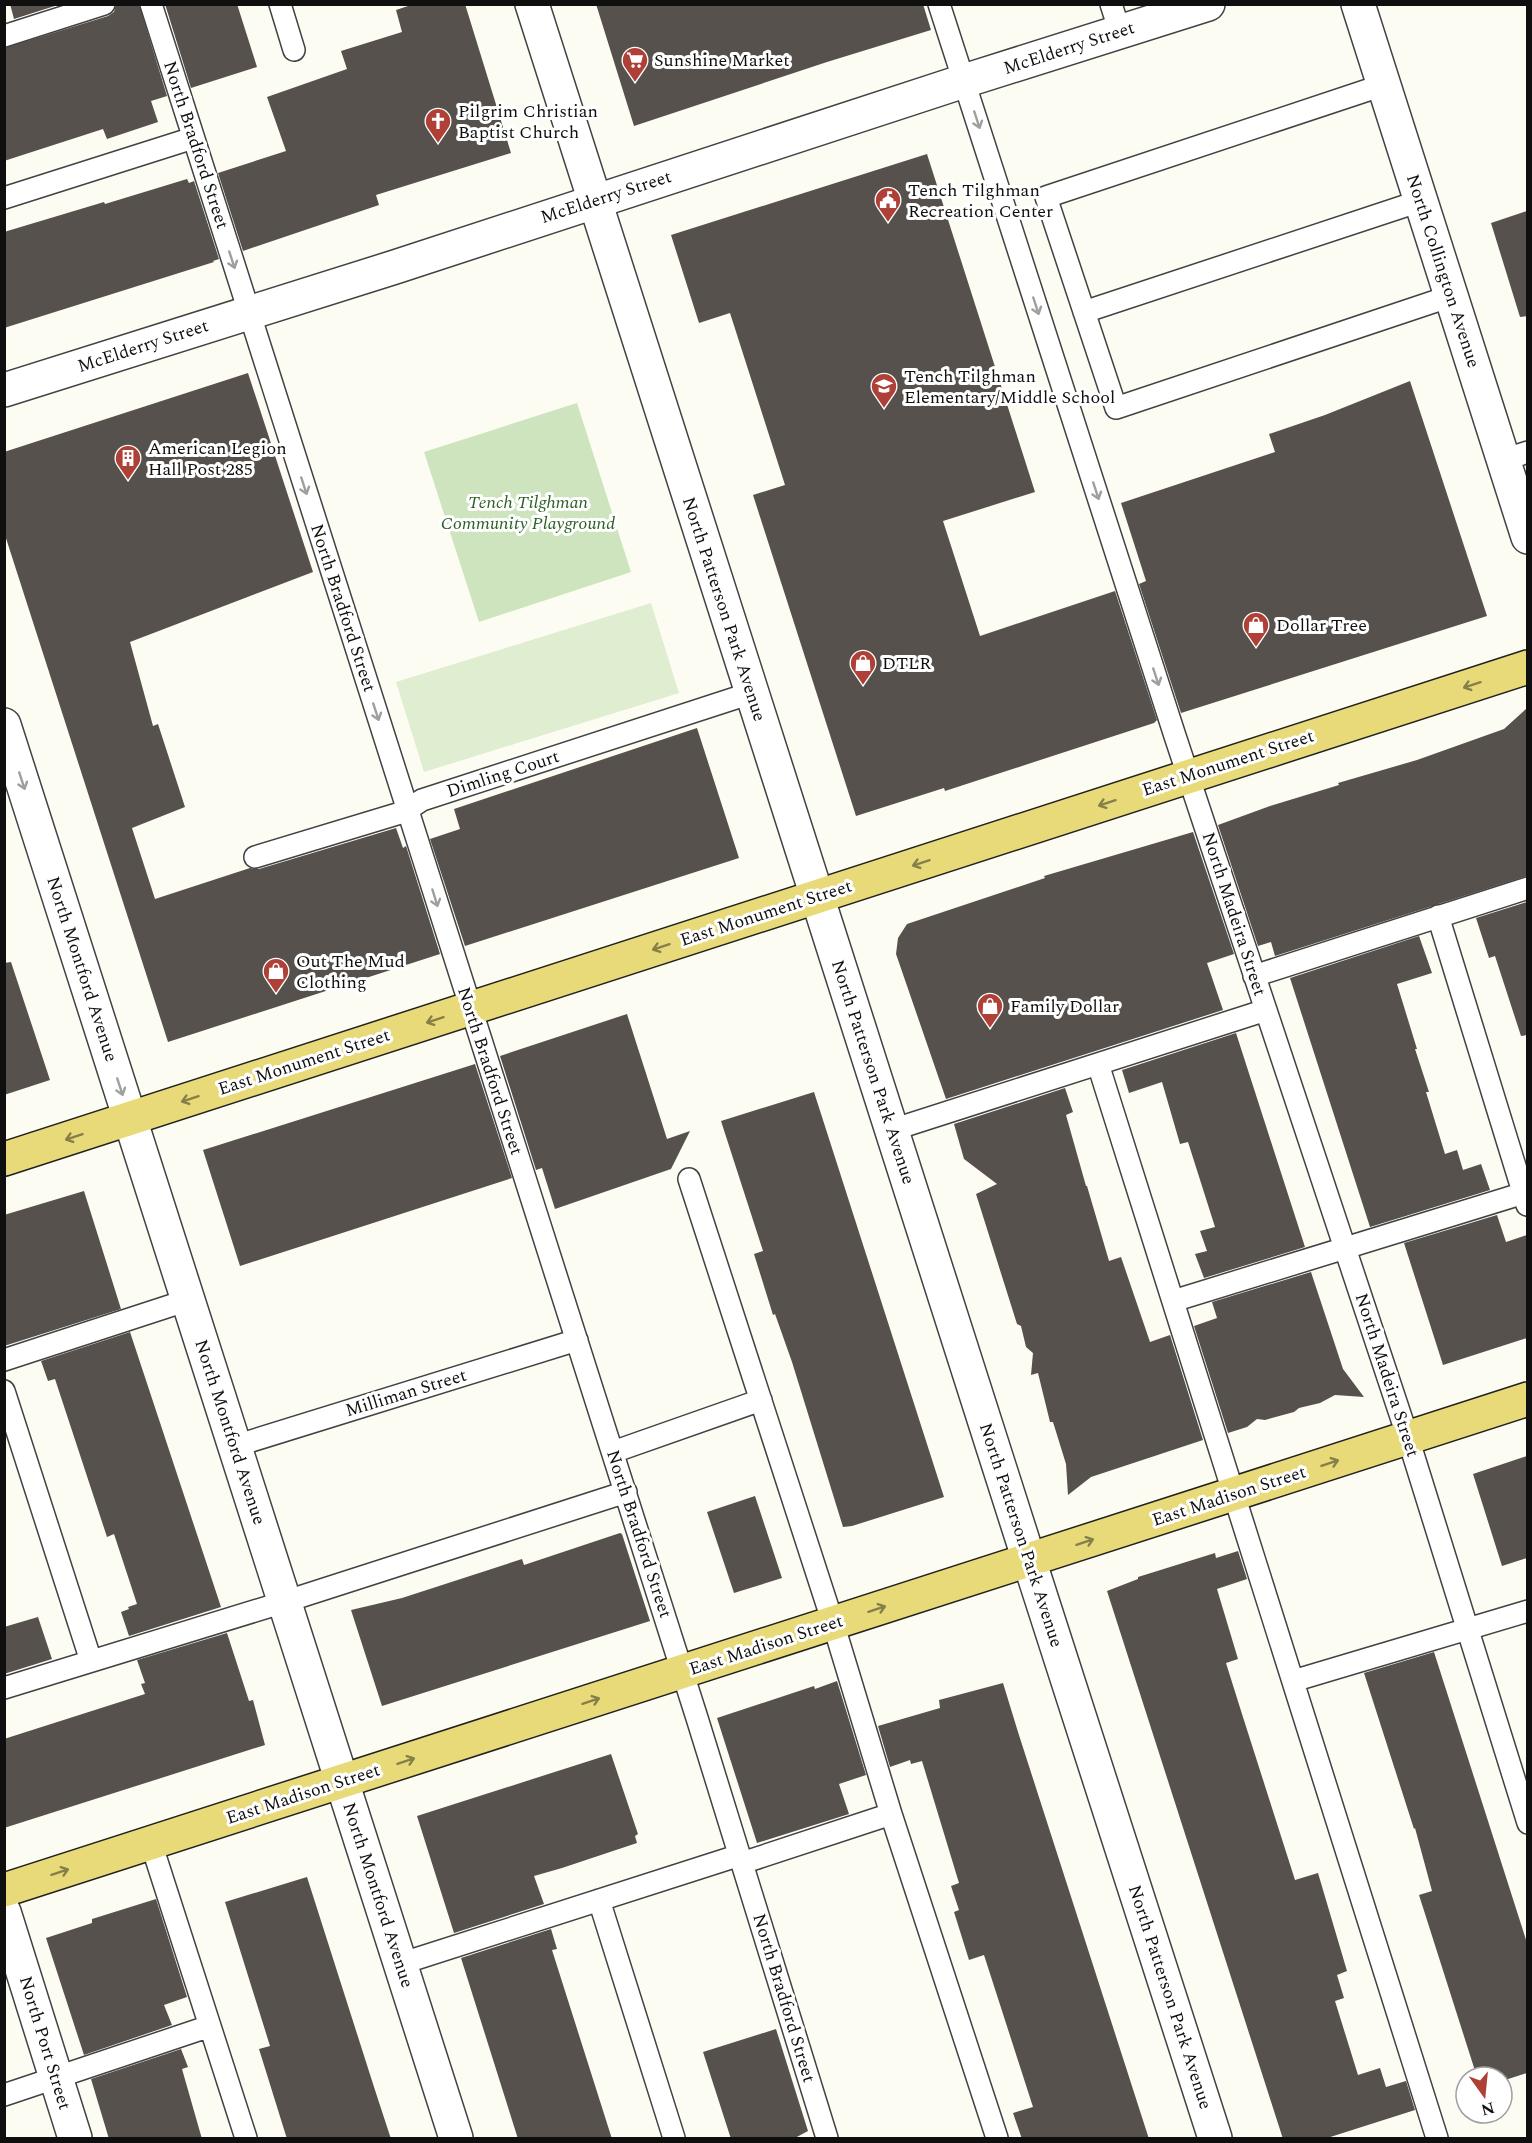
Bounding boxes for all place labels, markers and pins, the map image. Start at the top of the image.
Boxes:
supermarket icon: Sunshine Market [620,45,650,83]
place label: Sunshine Market [654,47,790,74]
place label: Pilgrim Christian Baptist Church [458,98,598,146]
church icon: Pilgrim Christian Baptist Church [423,106,453,144]
place label: Tench Tilghman Recreation Center [908,177,1053,225]
public building icon: Tench Tilghman Recreation Center [873,185,903,223]
place label: Tench Tilghman Elementary/Middle School [904,363,1115,411]
school or university icon: Tench Tilghman Elementary/Middle School [869,371,899,409]
place label: American Legion Hall Post 285 [148,435,287,483]
building icon: American Legion Hall Post 285 [113,443,143,481]
shop icon: Dollar Tree [1241,610,1271,648]
place label: Dollar Tree [1276,612,1367,639]
shop icon: DTLR [848,648,878,686]
place label: DTLR [882,650,931,677]
place label: Out The Mud Clothing [296,948,405,996]
shop icon: Out The Mud Clothing [261,956,291,994]
shop icon: Family Dollar [975,991,1005,1029]
place label: Family Dollar [1010,993,1119,1020]

